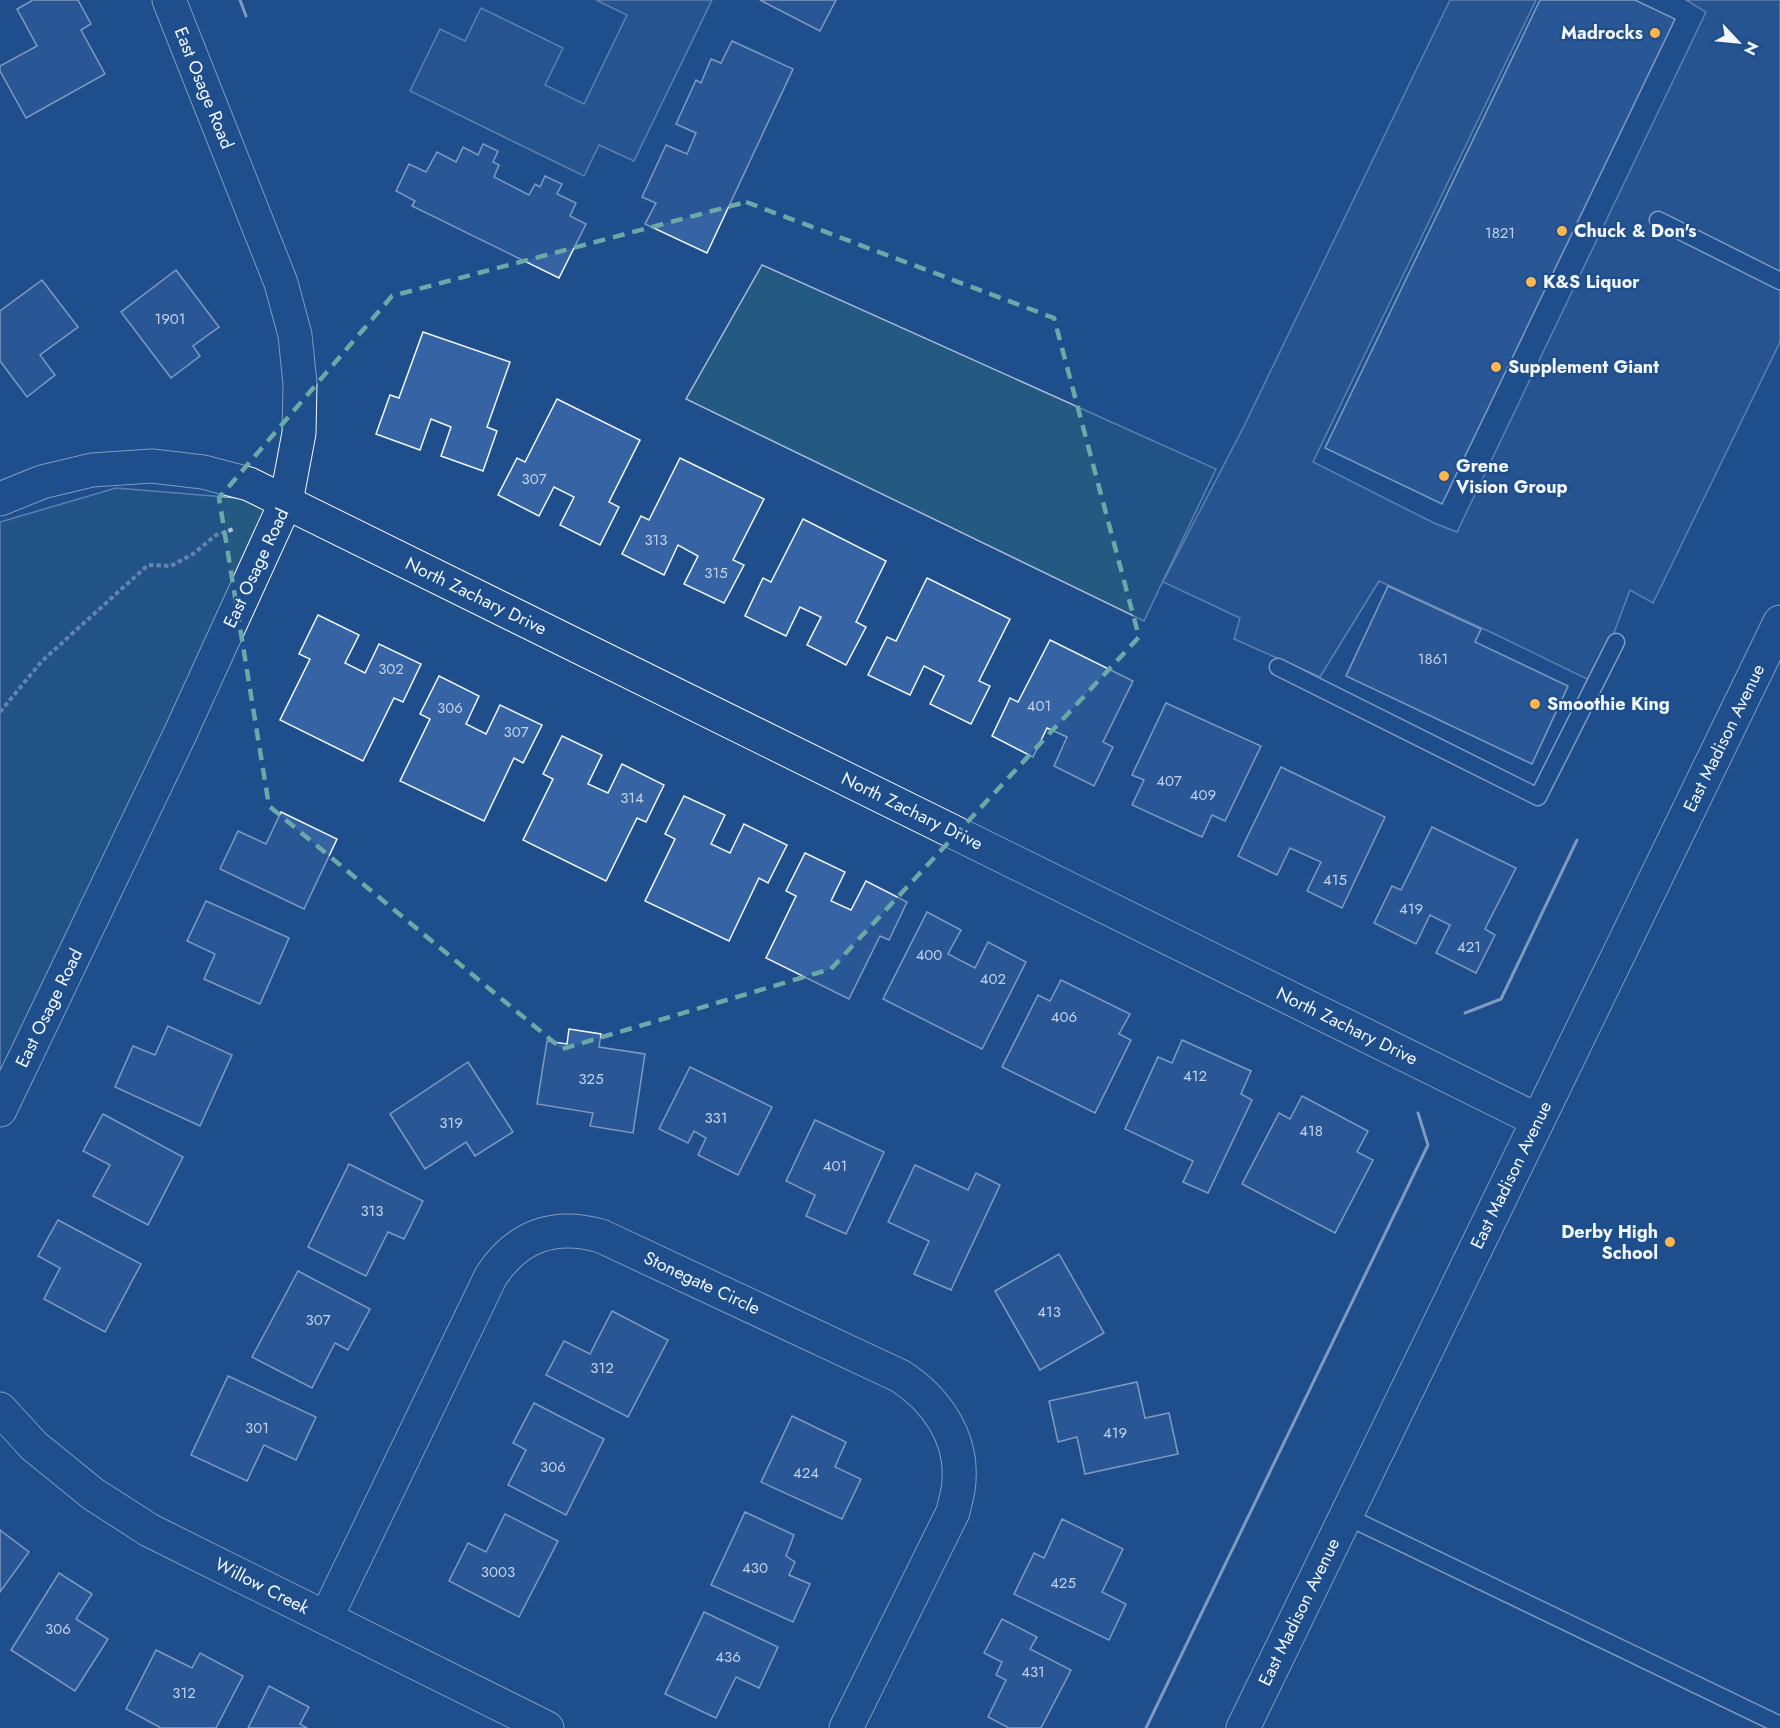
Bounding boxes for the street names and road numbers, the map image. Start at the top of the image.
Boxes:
street label: East Osage Road [168,23,240,153]
street label: East Osage Road [217,504,295,632]
street label: North Zachary Drive [401,550,551,642]
street label: East Madison Avenue [1677,660,1771,816]
street label: North Zachary Drive [837,765,987,857]
street label: East Osage Road [9,944,89,1072]
street label: North Zachary Drive [1272,980,1422,1072]
street label: East Madison Avenue [1464,1097,1558,1253]
street label: Stonegate Circle [640,1245,764,1321]
street label: East Madison Avenue [1252,1534,1346,1690]
street label: Willow Creek [210,1551,314,1621]

